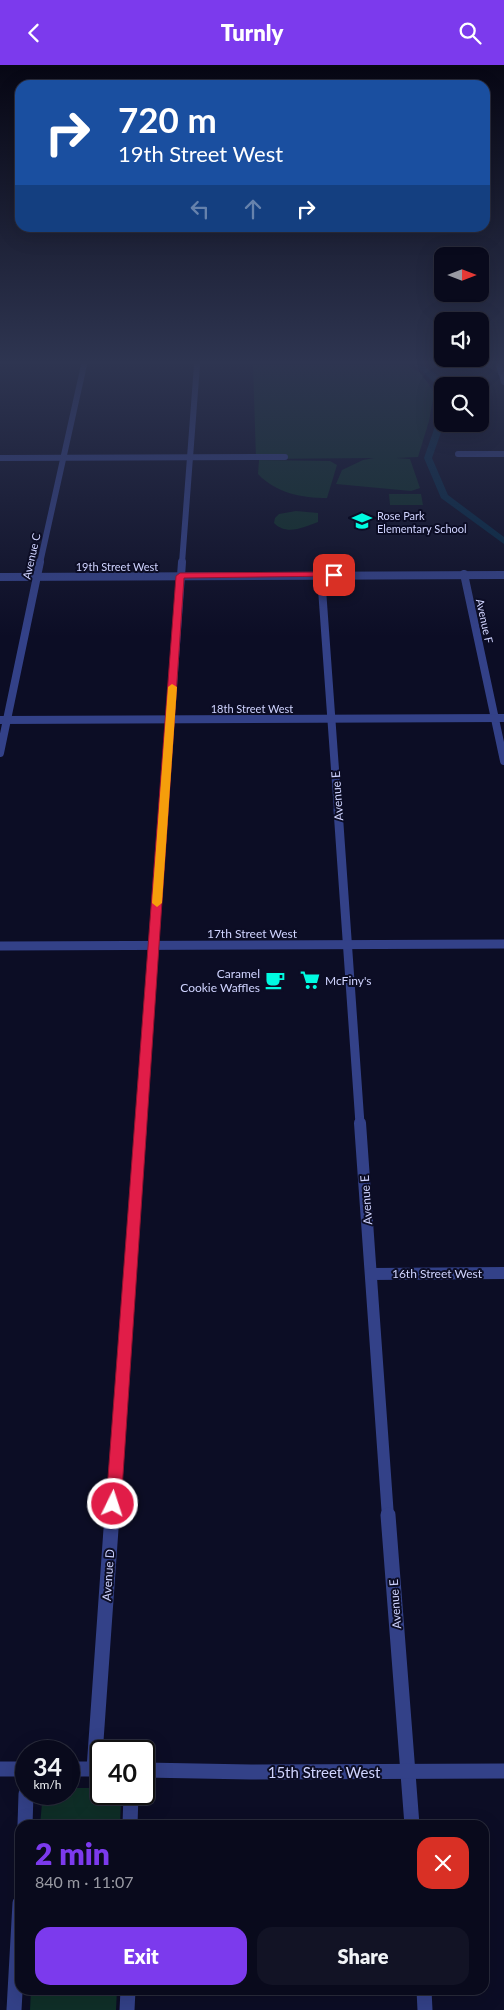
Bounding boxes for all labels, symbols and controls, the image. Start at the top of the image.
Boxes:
icon: back [20,19,48,47]
text: Turnly [221,19,283,46]
icon: search [456,19,484,47]
text: 720 m [118,98,217,140]
icon: right [35,100,100,165]
text: 19th Street West [118,140,283,167]
icon: left [186,195,214,223]
icon: ahead [239,195,267,223]
icon: right [292,195,320,223]
north arrow [434,247,489,303]
map controls [434,247,489,432]
button: sound [434,312,489,367]
button: search [434,377,489,432]
place label: Rose Park Elementary School [377,509,467,535]
school or university icon: Rose Park Elementary School [351,510,373,532]
street label: Avenue C [19,531,43,580]
pin [313,554,355,596]
street label: 19th Street West [76,560,158,573]
icon: arrive [320,561,348,589]
street label: Avenue F [474,597,496,645]
street label: 18th Street West [211,702,293,715]
street label: Avenue E [328,771,346,821]
street label: 17th Street West [207,926,298,941]
place label: Caramel Cookie Waffles [180,966,260,995]
cafe icon: Caramel Cookie Waffles [264,969,286,991]
supermarket icon: McFiny's [299,969,321,991]
place label: McFiny's [325,973,372,988]
street label: Avenue E [357,1175,375,1225]
street label: 16th Street West [392,1266,483,1281]
position arrow [86,1477,138,1529]
street label: Avenue D [99,1549,117,1601]
street label: Avenue E [386,1579,404,1629]
speed limit sign: 40 [90,1740,155,1805]
text: 34 [33,1751,62,1781]
street label: 15th Street West [268,1763,381,1781]
text: km/h [33,1777,62,1792]
text: 2 min [35,1835,110,1871]
button: close [417,1837,469,1889]
text: 840 m · 11:07 [35,1872,134,1891]
button: Exit [35,1927,247,1985]
button: Share [257,1927,469,1985]

